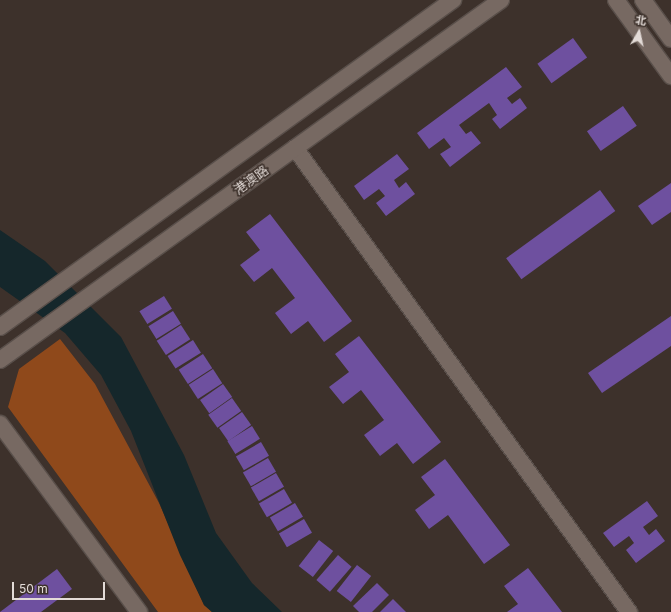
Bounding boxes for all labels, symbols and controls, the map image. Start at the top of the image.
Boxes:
north arrow [619,12,659,52]
text: 北 [634,12,647,28]
street label: 港澳路 [231,162,271,198]
scale bar [14,574,107,600]
text: 50 m [19,581,48,596]

